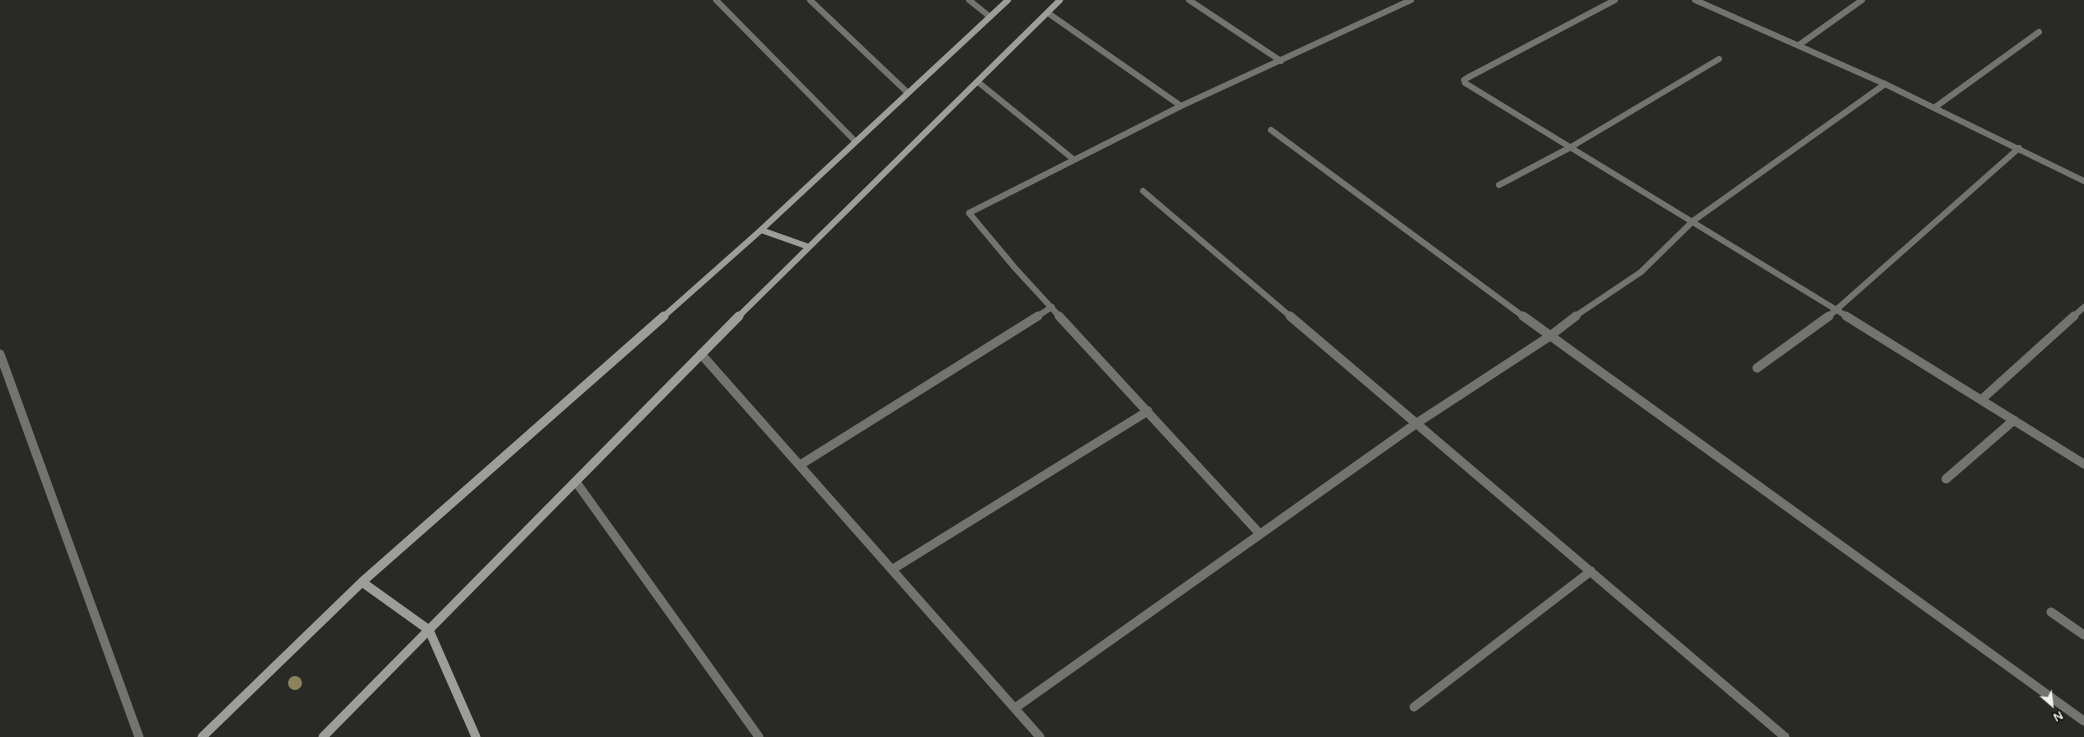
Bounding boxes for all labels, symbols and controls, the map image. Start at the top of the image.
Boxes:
north arrow [2032,685,2072,725]
text: N [2051,708,2065,724]

